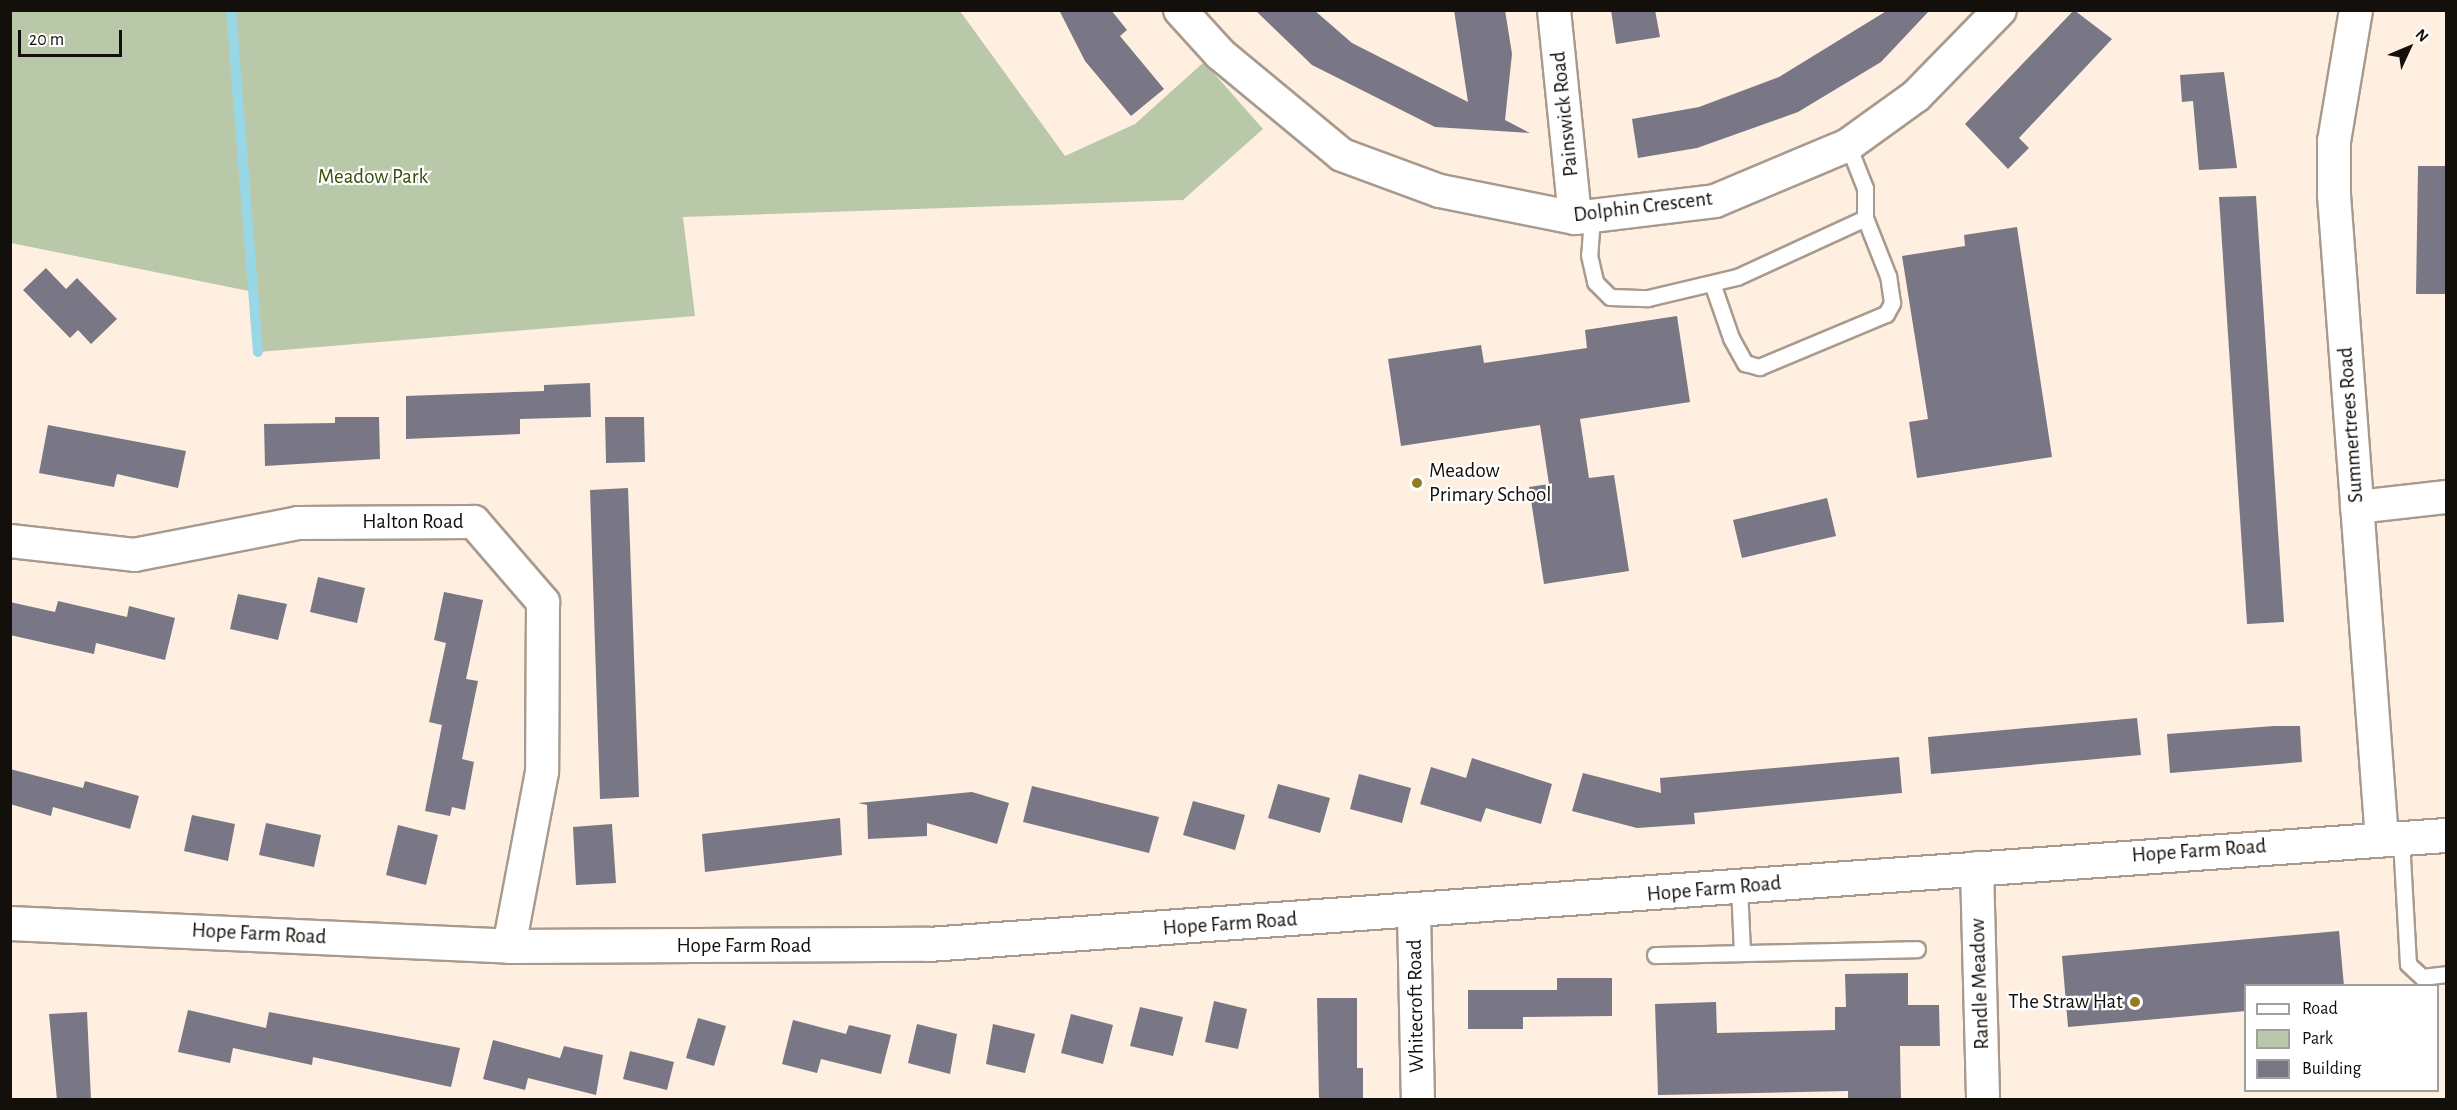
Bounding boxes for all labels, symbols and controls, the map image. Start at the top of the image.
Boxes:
scale bar [21,18,124,56]
north arrow [2379,18,2439,78]
text: N [2412,26,2432,45]
text: 20 m [29,31,64,49]
street label: Painswick Road [1546,50,1584,178]
park label: Meadow Park [318,164,428,190]
street label: Dolphin Crescent [1572,186,1714,228]
street label: Summertrees Road [2333,346,2369,504]
place label: Meadow Primary School [1429,458,1552,508]
marker: Meadow Primary School [1410,476,1424,490]
street label: Halton Road [362,509,464,535]
street label: Hope Farm Road [2131,834,2267,868]
street label: Hope Farm Road [1646,871,1782,907]
street label: Hope Farm Road [1162,907,1298,941]
street label: Hope Farm Road [191,918,327,950]
street label: Randle Meadow [1965,918,1995,1050]
street label: Hope Farm Road [677,933,811,959]
street label: Whitecroft Road [1402,939,1430,1073]
legend [2244,984,2439,1092]
place label: The Straw Hat [2008,989,2123,1015]
marker: The Straw Hat [2128,995,2142,1009]
text: Road [2302,1000,2338,1018]
text: Park [2302,1030,2333,1048]
text: Building [2302,1060,2361,1078]

